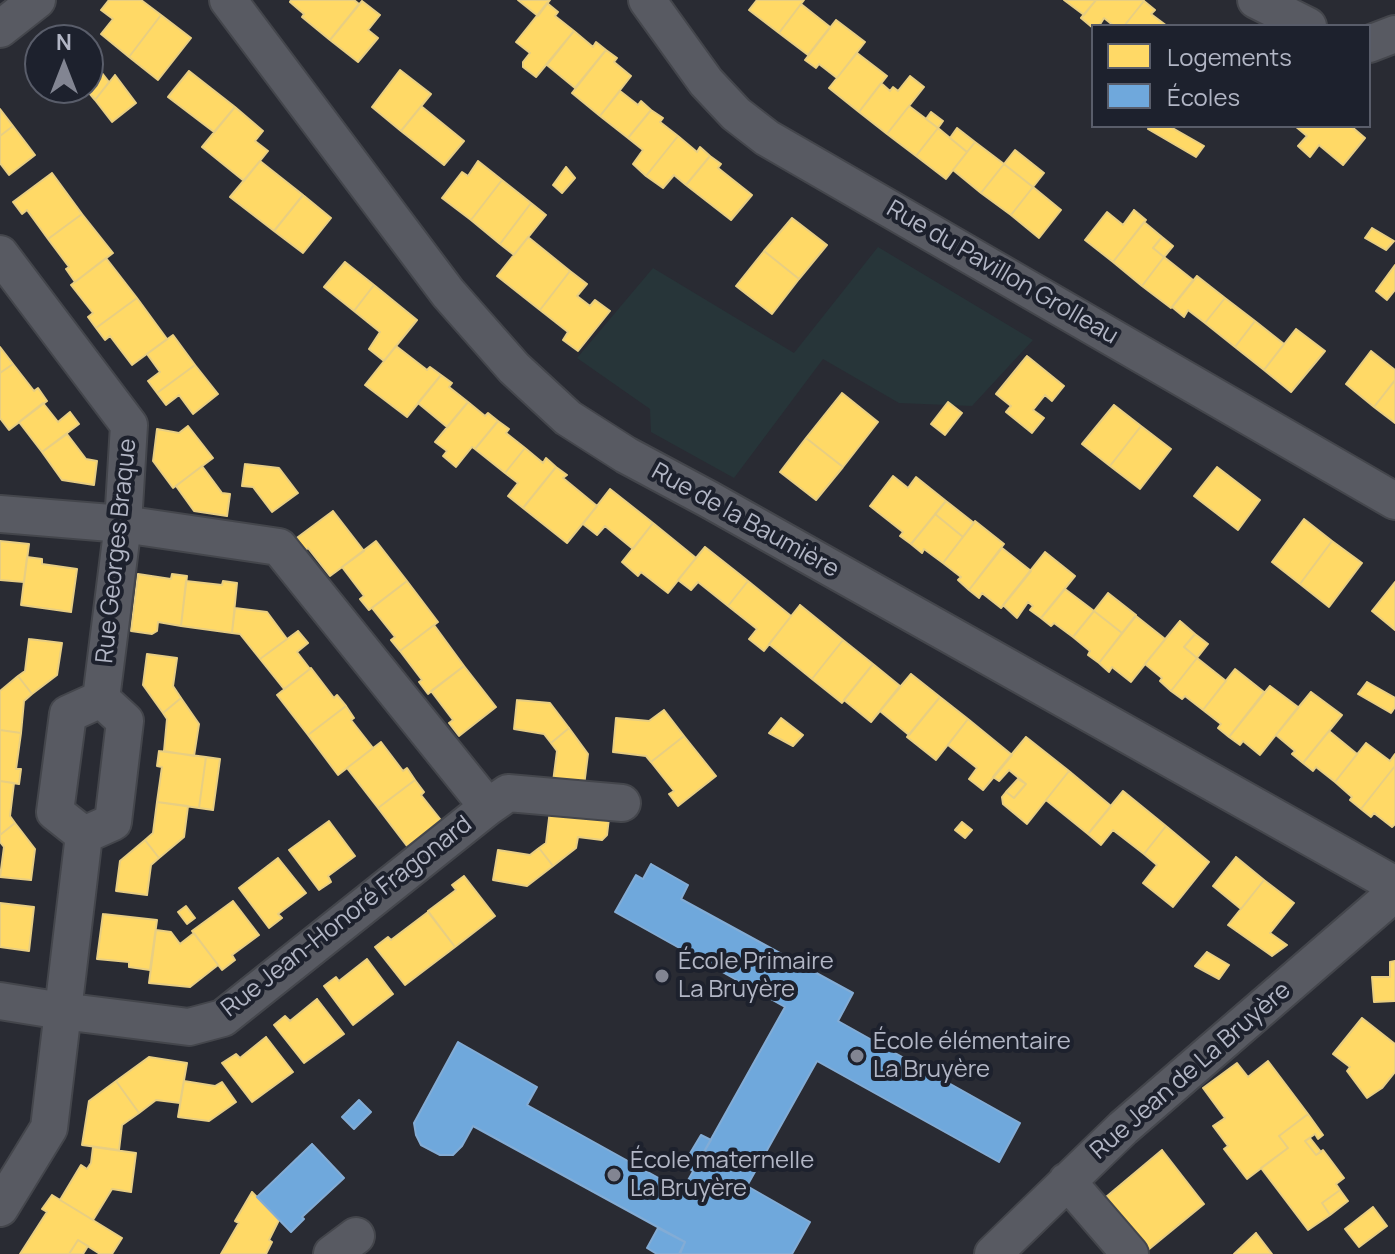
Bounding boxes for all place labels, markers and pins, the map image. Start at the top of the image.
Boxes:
place label: École Primaire La Bruyère [678,948,834,1004]
marker: École Primaire La Bruyère [653,967,671,985]
place label: École élémentaire La Bruyère [873,1028,1071,1084]
marker: École élémentaire La Bruyère [848,1047,866,1065]
place label: École maternelle La Bruyère [630,1147,814,1203]
marker: École maternelle La Bruyère [605,1166,623,1184]

